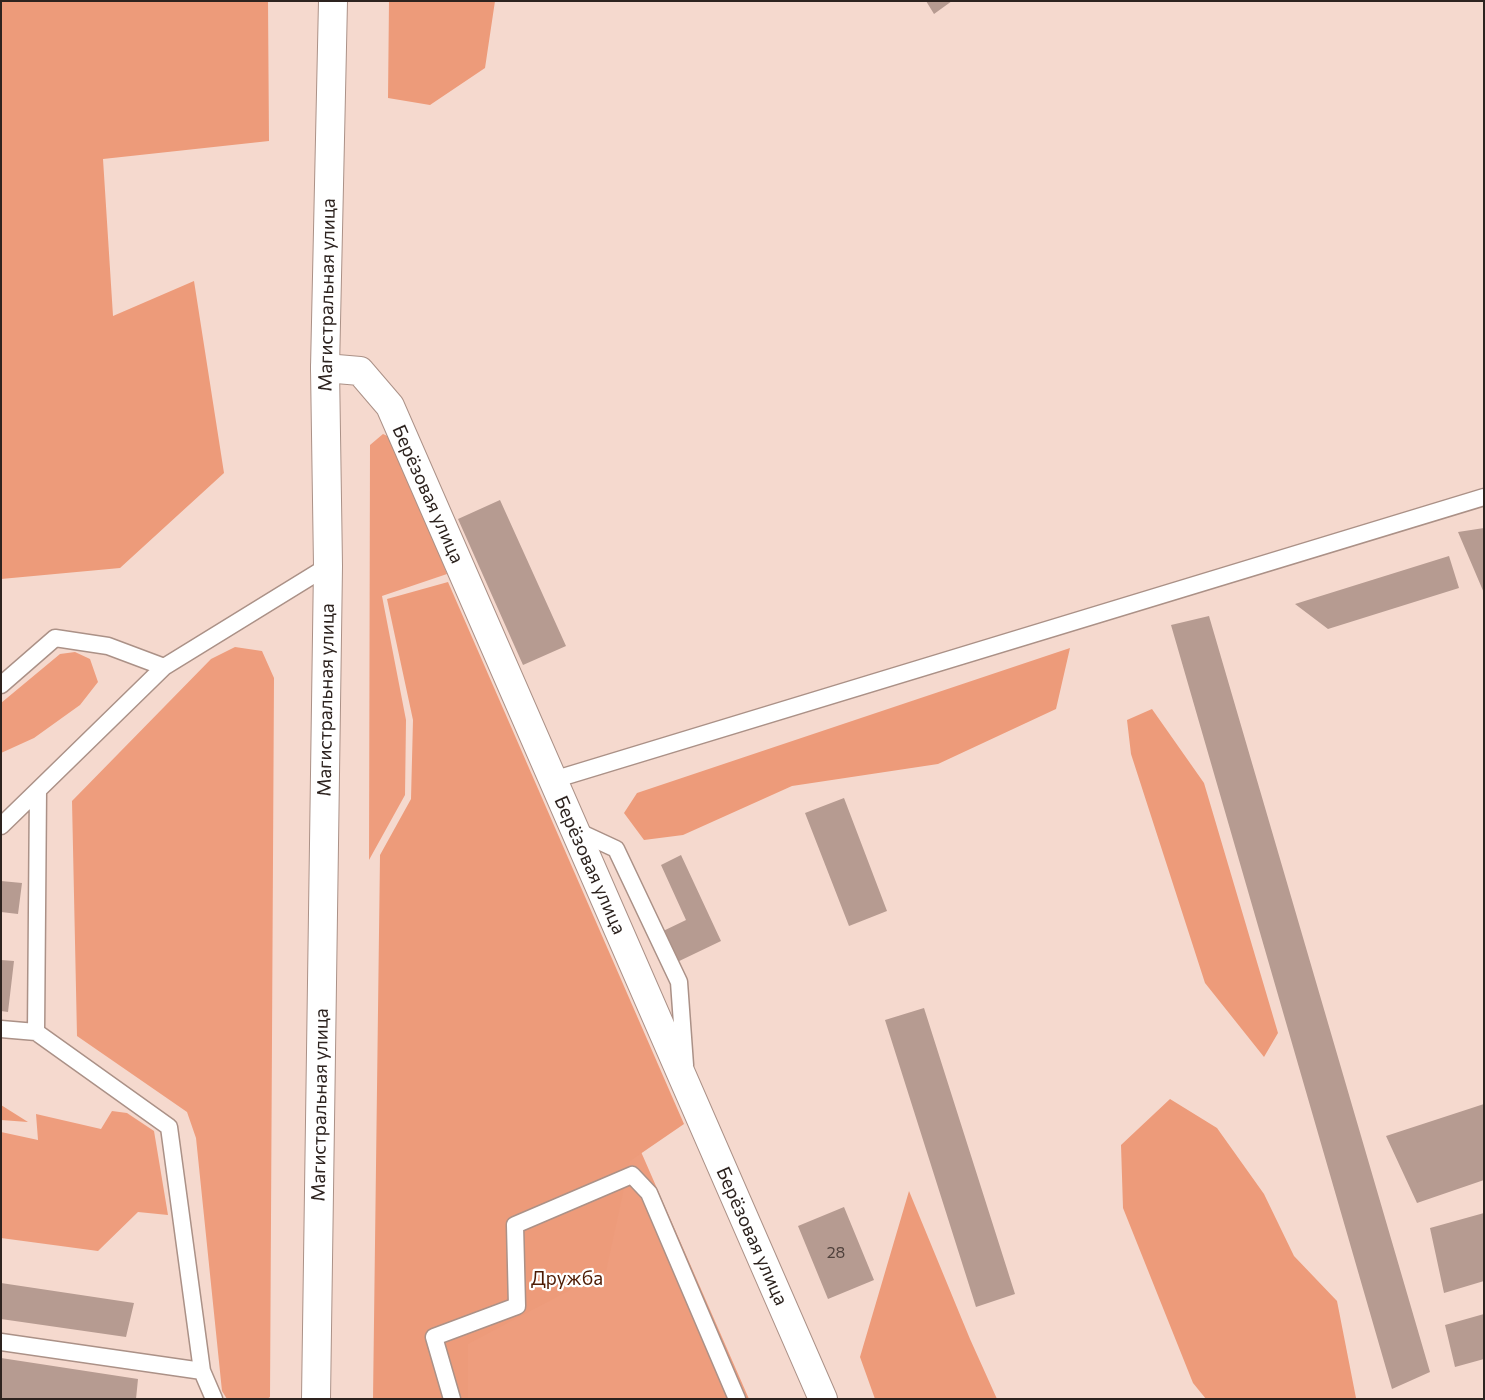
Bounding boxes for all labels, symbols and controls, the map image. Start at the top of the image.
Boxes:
street label: Магистральная улица [314,198,340,392]
street label: Берёзовая улица [387,421,469,567]
street label: Магистральная улица [313,603,339,797]
street label: Берёзовая улица [549,792,631,938]
street label: Магистральная улица [307,1008,333,1202]
street label: Берёзовая улица [711,1163,793,1309]
house number: 28 [827,1243,845,1263]
park label: Дружба [531,1268,603,1290]

